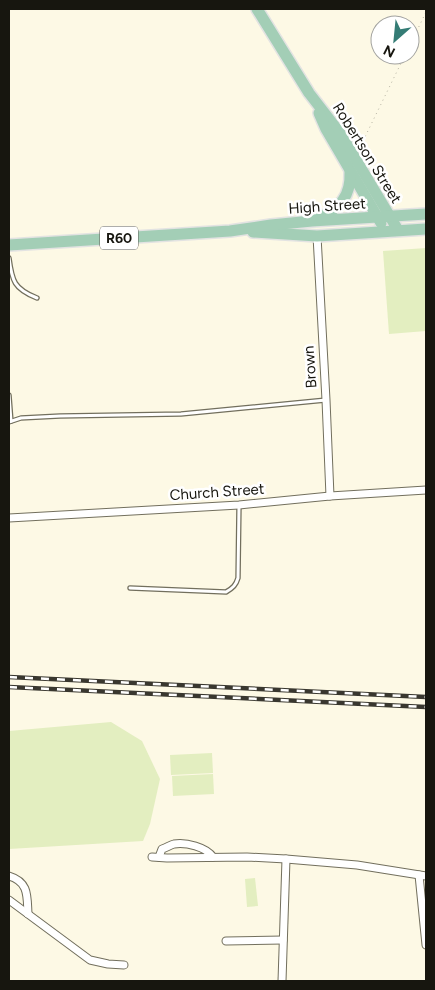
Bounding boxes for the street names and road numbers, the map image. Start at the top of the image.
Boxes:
street label: Robertson Street [329,99,405,207]
street label: High Street [288,194,367,218]
road number: R60 [100,227,138,250]
street label: Brown [300,345,320,389]
street label: Church Street [169,480,265,504]

